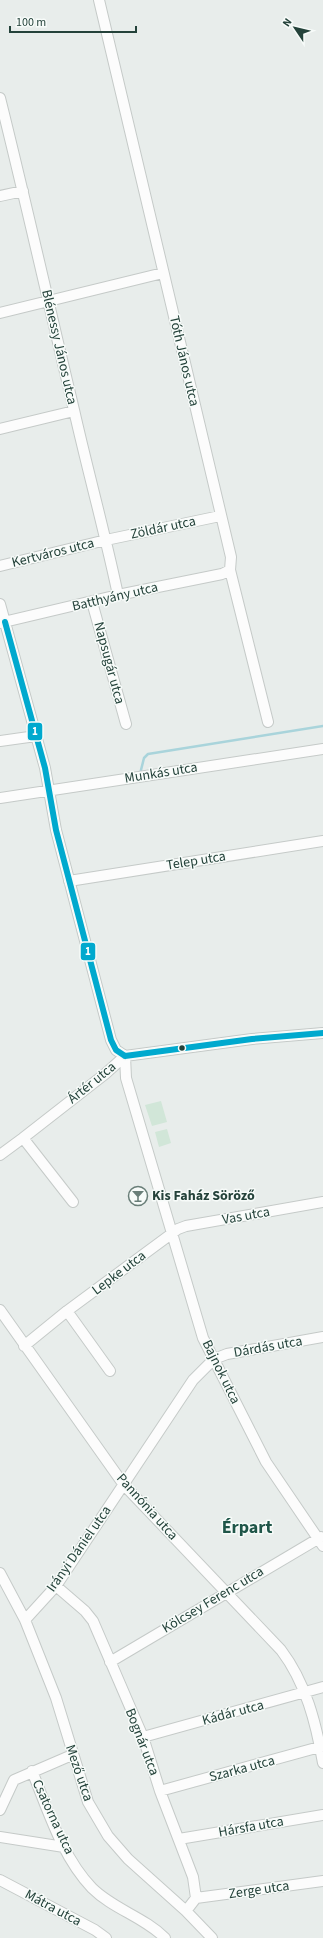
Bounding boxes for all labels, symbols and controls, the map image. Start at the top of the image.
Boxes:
scale bar [10,8,136,34]
north arrow [275,8,315,48]
text: 100 m [16,14,46,31]
text: N [279,15,295,30]
street label: Blénessy János utca [36,287,82,407]
street label: Tóth János utca [164,314,204,408]
street label: Zöldár utca [128,511,198,545]
street label: Kertváros utca [10,533,96,573]
street label: Batthyány utca [70,577,160,617]
street label: Napsugár utca [88,620,130,706]
line badge: 1 [27,722,43,741]
text: 1 [32,724,38,739]
street label: Munkás utca [123,757,199,789]
street label: Telep utca [165,846,227,876]
line badge: 1 [80,942,96,961]
text: 1 [85,944,91,959]
unlabelled marker [177,1043,187,1053]
street label: Ártér utca [64,1057,120,1109]
bar icon: Kis Faház Söröző [127,1185,149,1207]
place label: Kis Faház Söröző [152,1186,255,1206]
street label: Vas utca [221,1202,271,1230]
street label: Lepke utca [88,1246,150,1300]
street label: Dárdás utca [232,1331,304,1363]
street label: Bajnok utca [197,1337,245,1407]
street label: Pannónia utca [112,1469,182,1545]
street label: Irányi Dániel utca [42,1502,116,1596]
district label: Érpart [222,1515,272,1540]
street label: Kölcsey Ferenc utca [158,1562,268,1638]
street label: Kádár utca [200,1695,266,1731]
street label: Bognár utca [120,1705,164,1779]
street label: Mező utca [60,1742,98,1804]
street label: Szarka utca [207,1751,277,1787]
street label: Csatorna utca [27,1776,79,1858]
street label: Hársfa utca [217,1811,285,1843]
street label: Zerge utca [227,1876,291,1904]
street label: Mátra utca [21,1885,85,1931]

